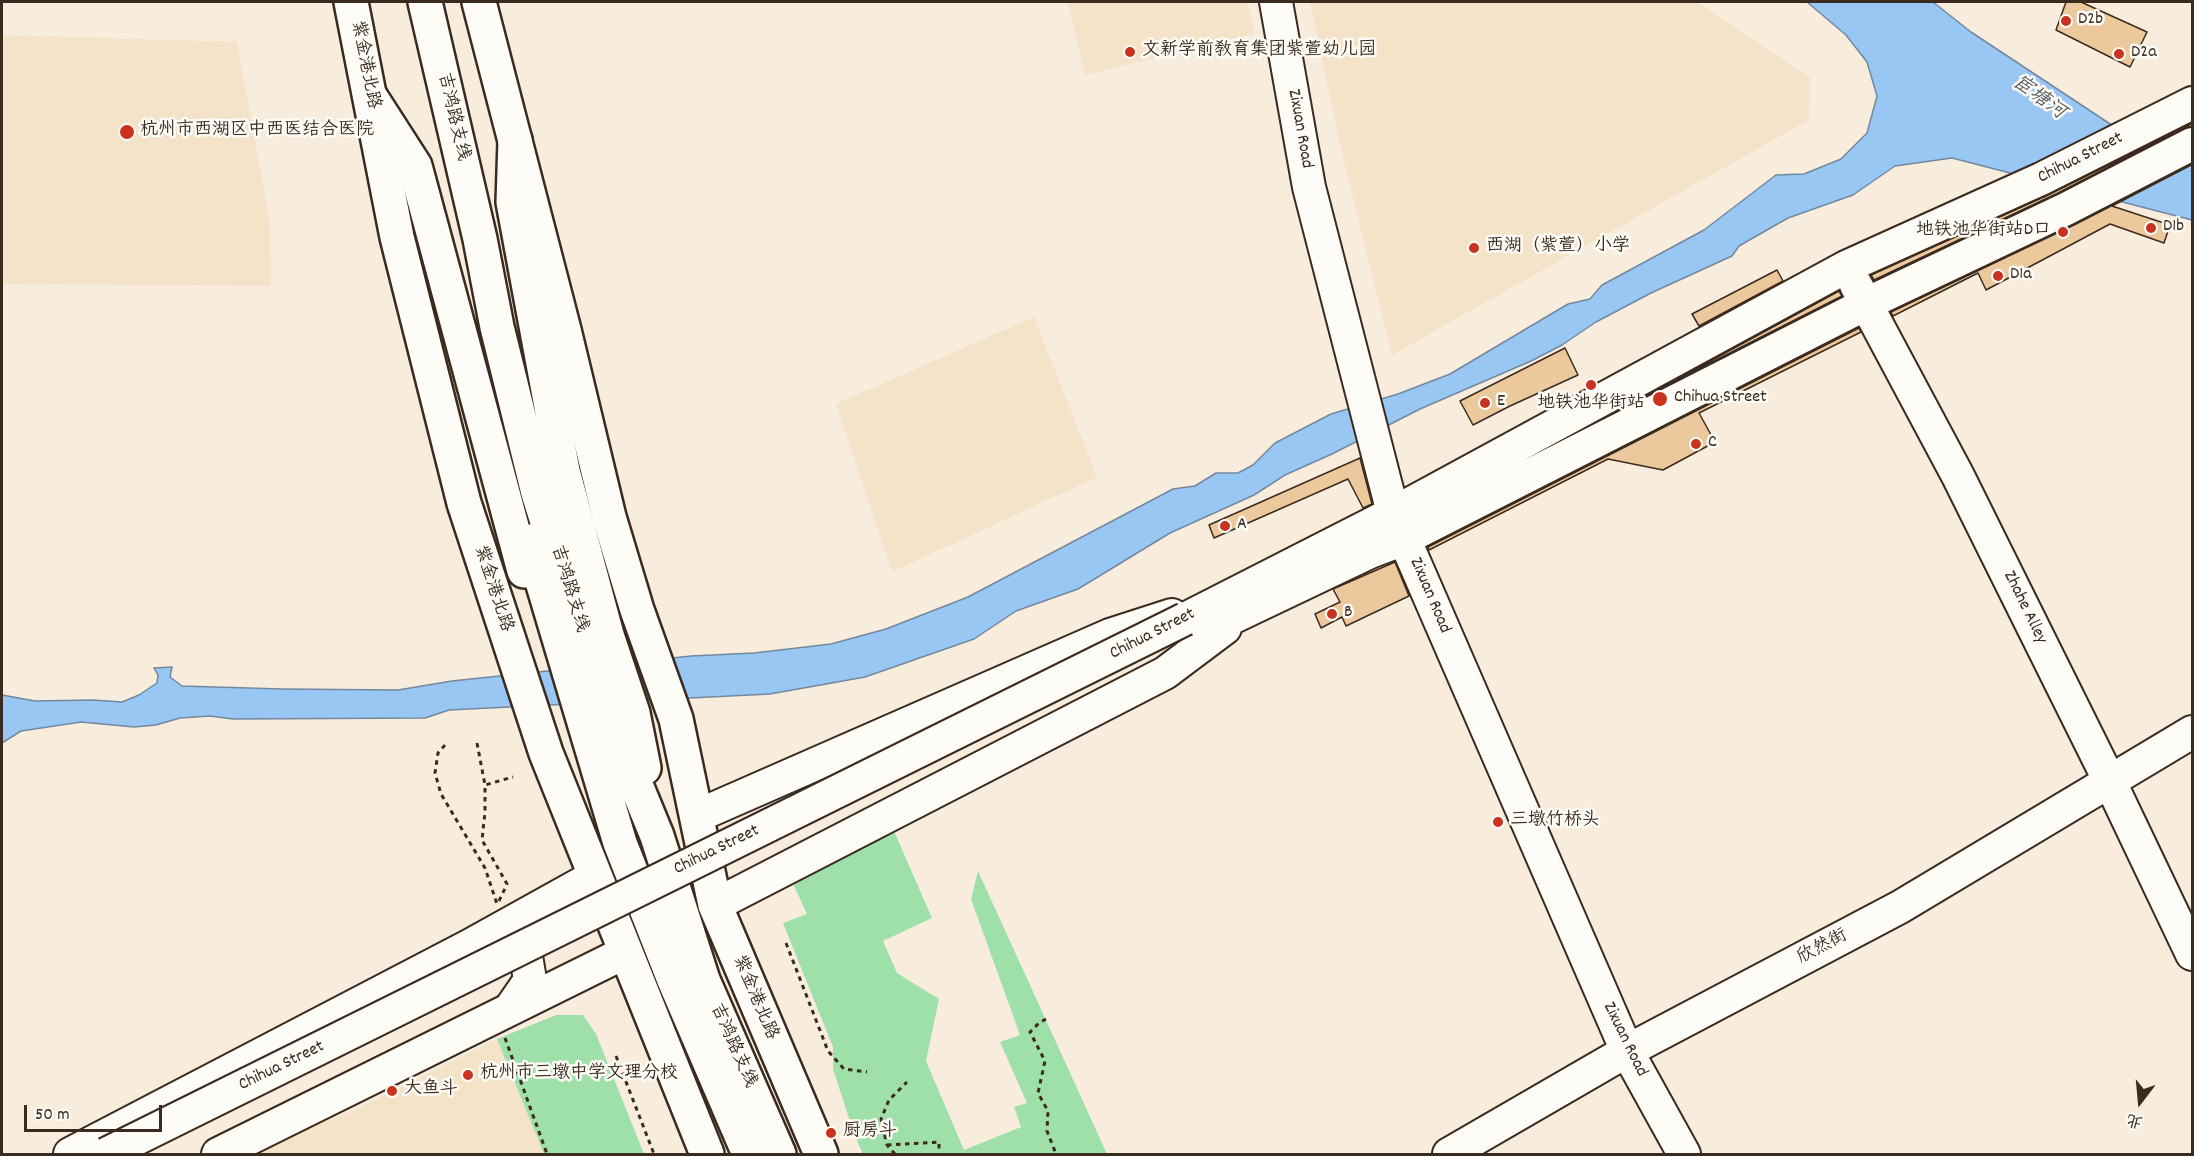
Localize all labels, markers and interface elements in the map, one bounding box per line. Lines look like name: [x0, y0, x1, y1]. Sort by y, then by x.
place label: D2b: [2078, 10, 2103, 32]
marker: D2b: [2059, 14, 2073, 28]
street label: 紫金港北路: [345, 19, 383, 111]
place label: 文新学前教育集团紫萱幼儿园: [1142, 41, 1376, 63]
place label: D2a: [2131, 43, 2157, 65]
marker: 文新学前教育集团紫萱幼儿园: [1123, 45, 1137, 59]
marker: D2a: [2112, 47, 2126, 61]
street label: 吉鸿路支线: [431, 71, 473, 163]
water label: 宦塘河: [2007, 72, 2069, 126]
street label: Zixuan Road: [1281, 88, 1317, 170]
place label: 杭州市西湖区中西医结合医院: [140, 121, 374, 143]
marker: 杭州市西湖区中西医结合医院: [118, 123, 136, 141]
street label: Chihua Street: [2035, 128, 2127, 190]
place label: D1b: [2163, 217, 2184, 239]
place label: 地铁池华街站D口: [1916, 221, 2051, 243]
marker: D1b: [2144, 221, 2158, 235]
marker: 地铁池华街站D口: [2056, 225, 2070, 239]
place label: 西湖（紫萱）小学: [1486, 237, 1630, 259]
marker: 西湖（紫萱）小学: [1467, 241, 1481, 255]
place label: D1a: [2010, 265, 2032, 287]
marker: D1a: [1991, 269, 2005, 283]
marker: 地铁池华街站: [1584, 378, 1598, 392]
place label: Chihua Street: [1674, 388, 1767, 410]
marker: Chihua Street: [1651, 390, 1669, 408]
place label: E: [1497, 392, 1505, 414]
place label: 地铁池华街站: [1537, 394, 1645, 416]
marker: E: [1478, 396, 1492, 410]
place label: C: [1708, 433, 1717, 455]
marker: C: [1689, 437, 1703, 451]
place label: A: [1237, 515, 1247, 537]
marker: A: [1218, 519, 1232, 533]
street label: 紫金港北路: [468, 543, 516, 635]
street label: 吉鸿路支线: [545, 543, 591, 635]
street label: Zixuan Road: [1403, 555, 1455, 637]
street label: Zhahe Alley: [1997, 568, 2051, 648]
place label: B: [1344, 603, 1353, 625]
street label: Chihua Street: [1107, 604, 1199, 666]
marker: B: [1325, 607, 1339, 621]
place label: 三墩竹桥头: [1510, 811, 1600, 833]
marker: 三墩竹桥头: [1491, 815, 1505, 829]
street label: Chihua Street: [671, 821, 763, 881]
street label: 欣然街: [1794, 926, 1852, 970]
street label: 紫金港北路: [726, 952, 782, 1044]
street label: Zixuan Road: [1597, 999, 1651, 1081]
street label: 吉鸿路支线: [704, 1000, 760, 1092]
street label: Chihua Street: [236, 1037, 328, 1097]
place label: 杭州市三墩中学文理分校: [480, 1064, 678, 1086]
marker: 杭州市三墩中学文理分校: [461, 1068, 475, 1082]
north arrow: [2110, 1072, 2170, 1132]
place label: 大鱼斗: [404, 1080, 458, 1102]
marker: 大鱼斗: [385, 1084, 399, 1098]
scale bar: [27, 1093, 165, 1131]
text: 50 m: [35, 1103, 70, 1128]
text: 北: [2124, 1107, 2146, 1133]
place label: 厨房斗: [843, 1122, 897, 1144]
marker: 厨房斗: [824, 1126, 838, 1140]

